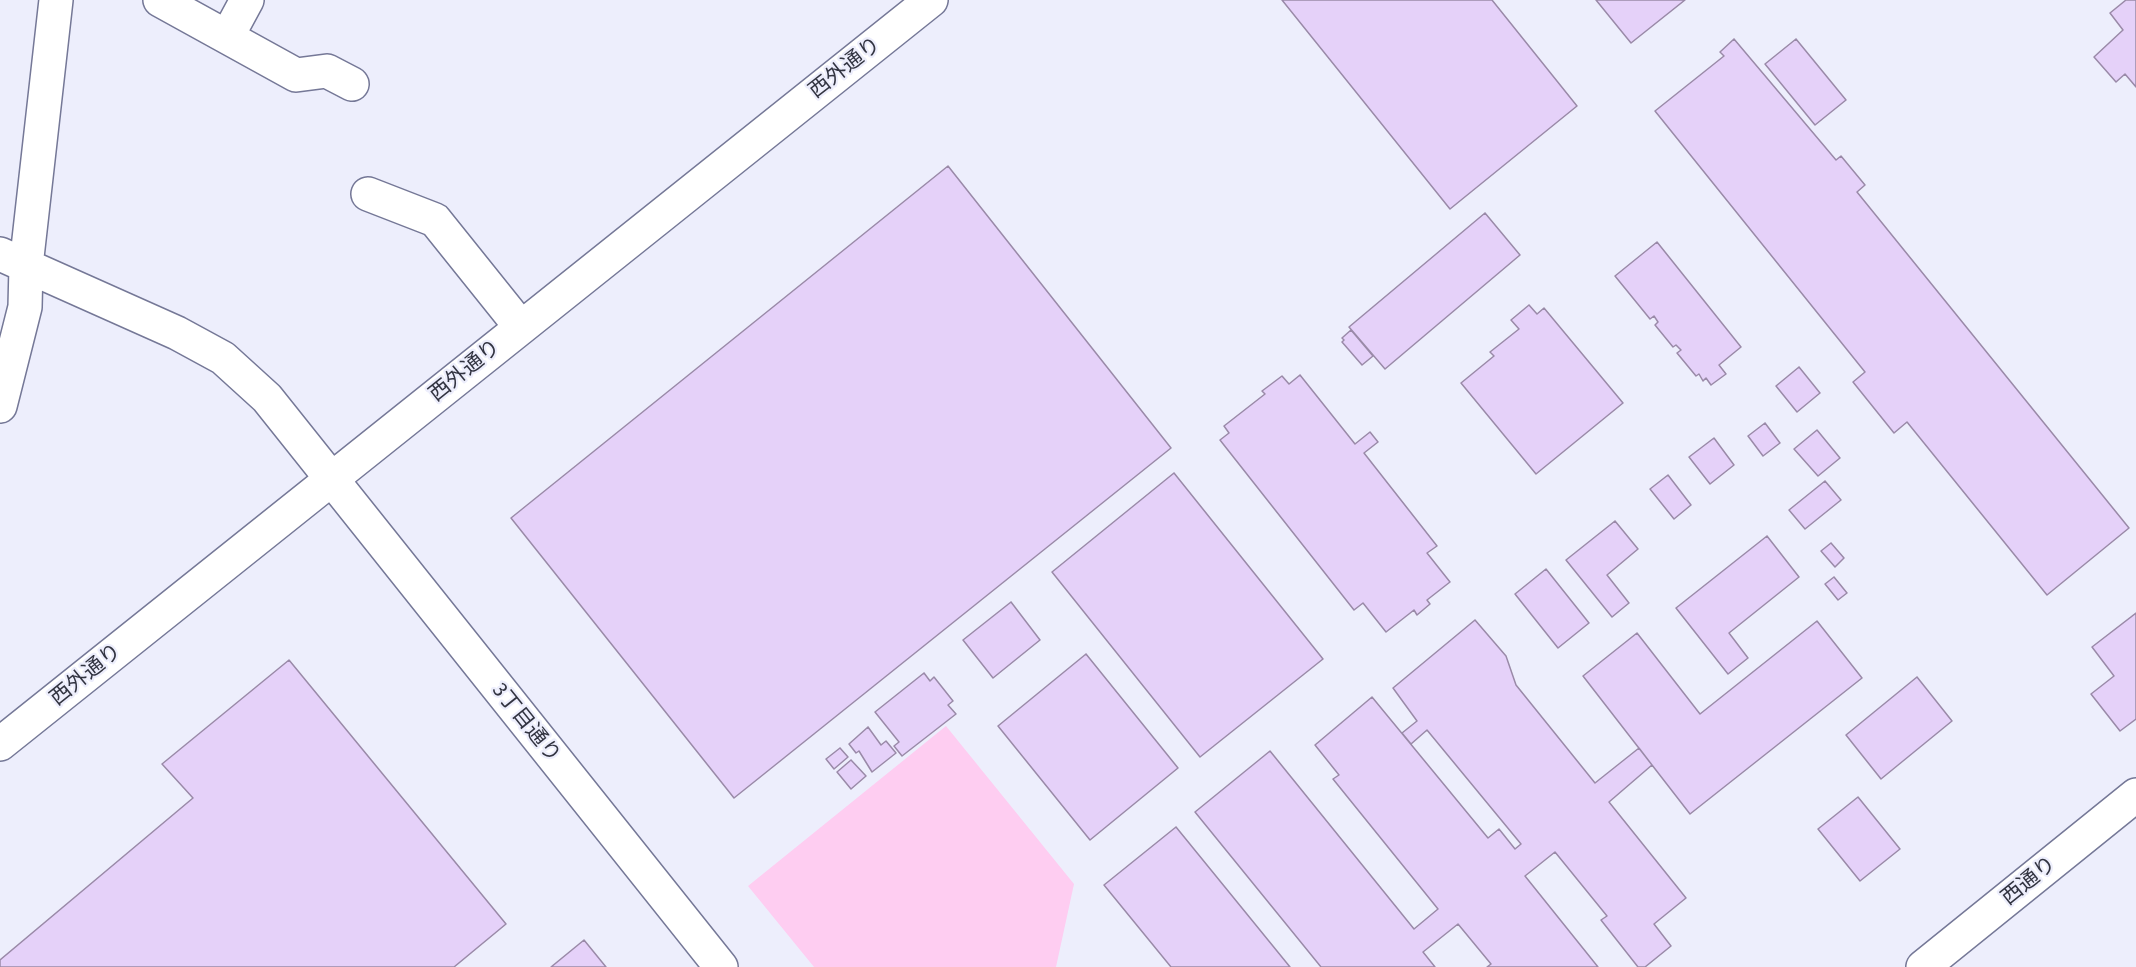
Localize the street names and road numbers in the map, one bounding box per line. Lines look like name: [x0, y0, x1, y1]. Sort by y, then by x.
street label: 西外通り: [804, 32, 886, 104]
street label: 西外通り: [424, 335, 506, 407]
street label: 西外通り: [45, 639, 127, 711]
street label: 3丁目通り: [486, 678, 566, 768]
street label: 西通り: [1997, 851, 2061, 911]

